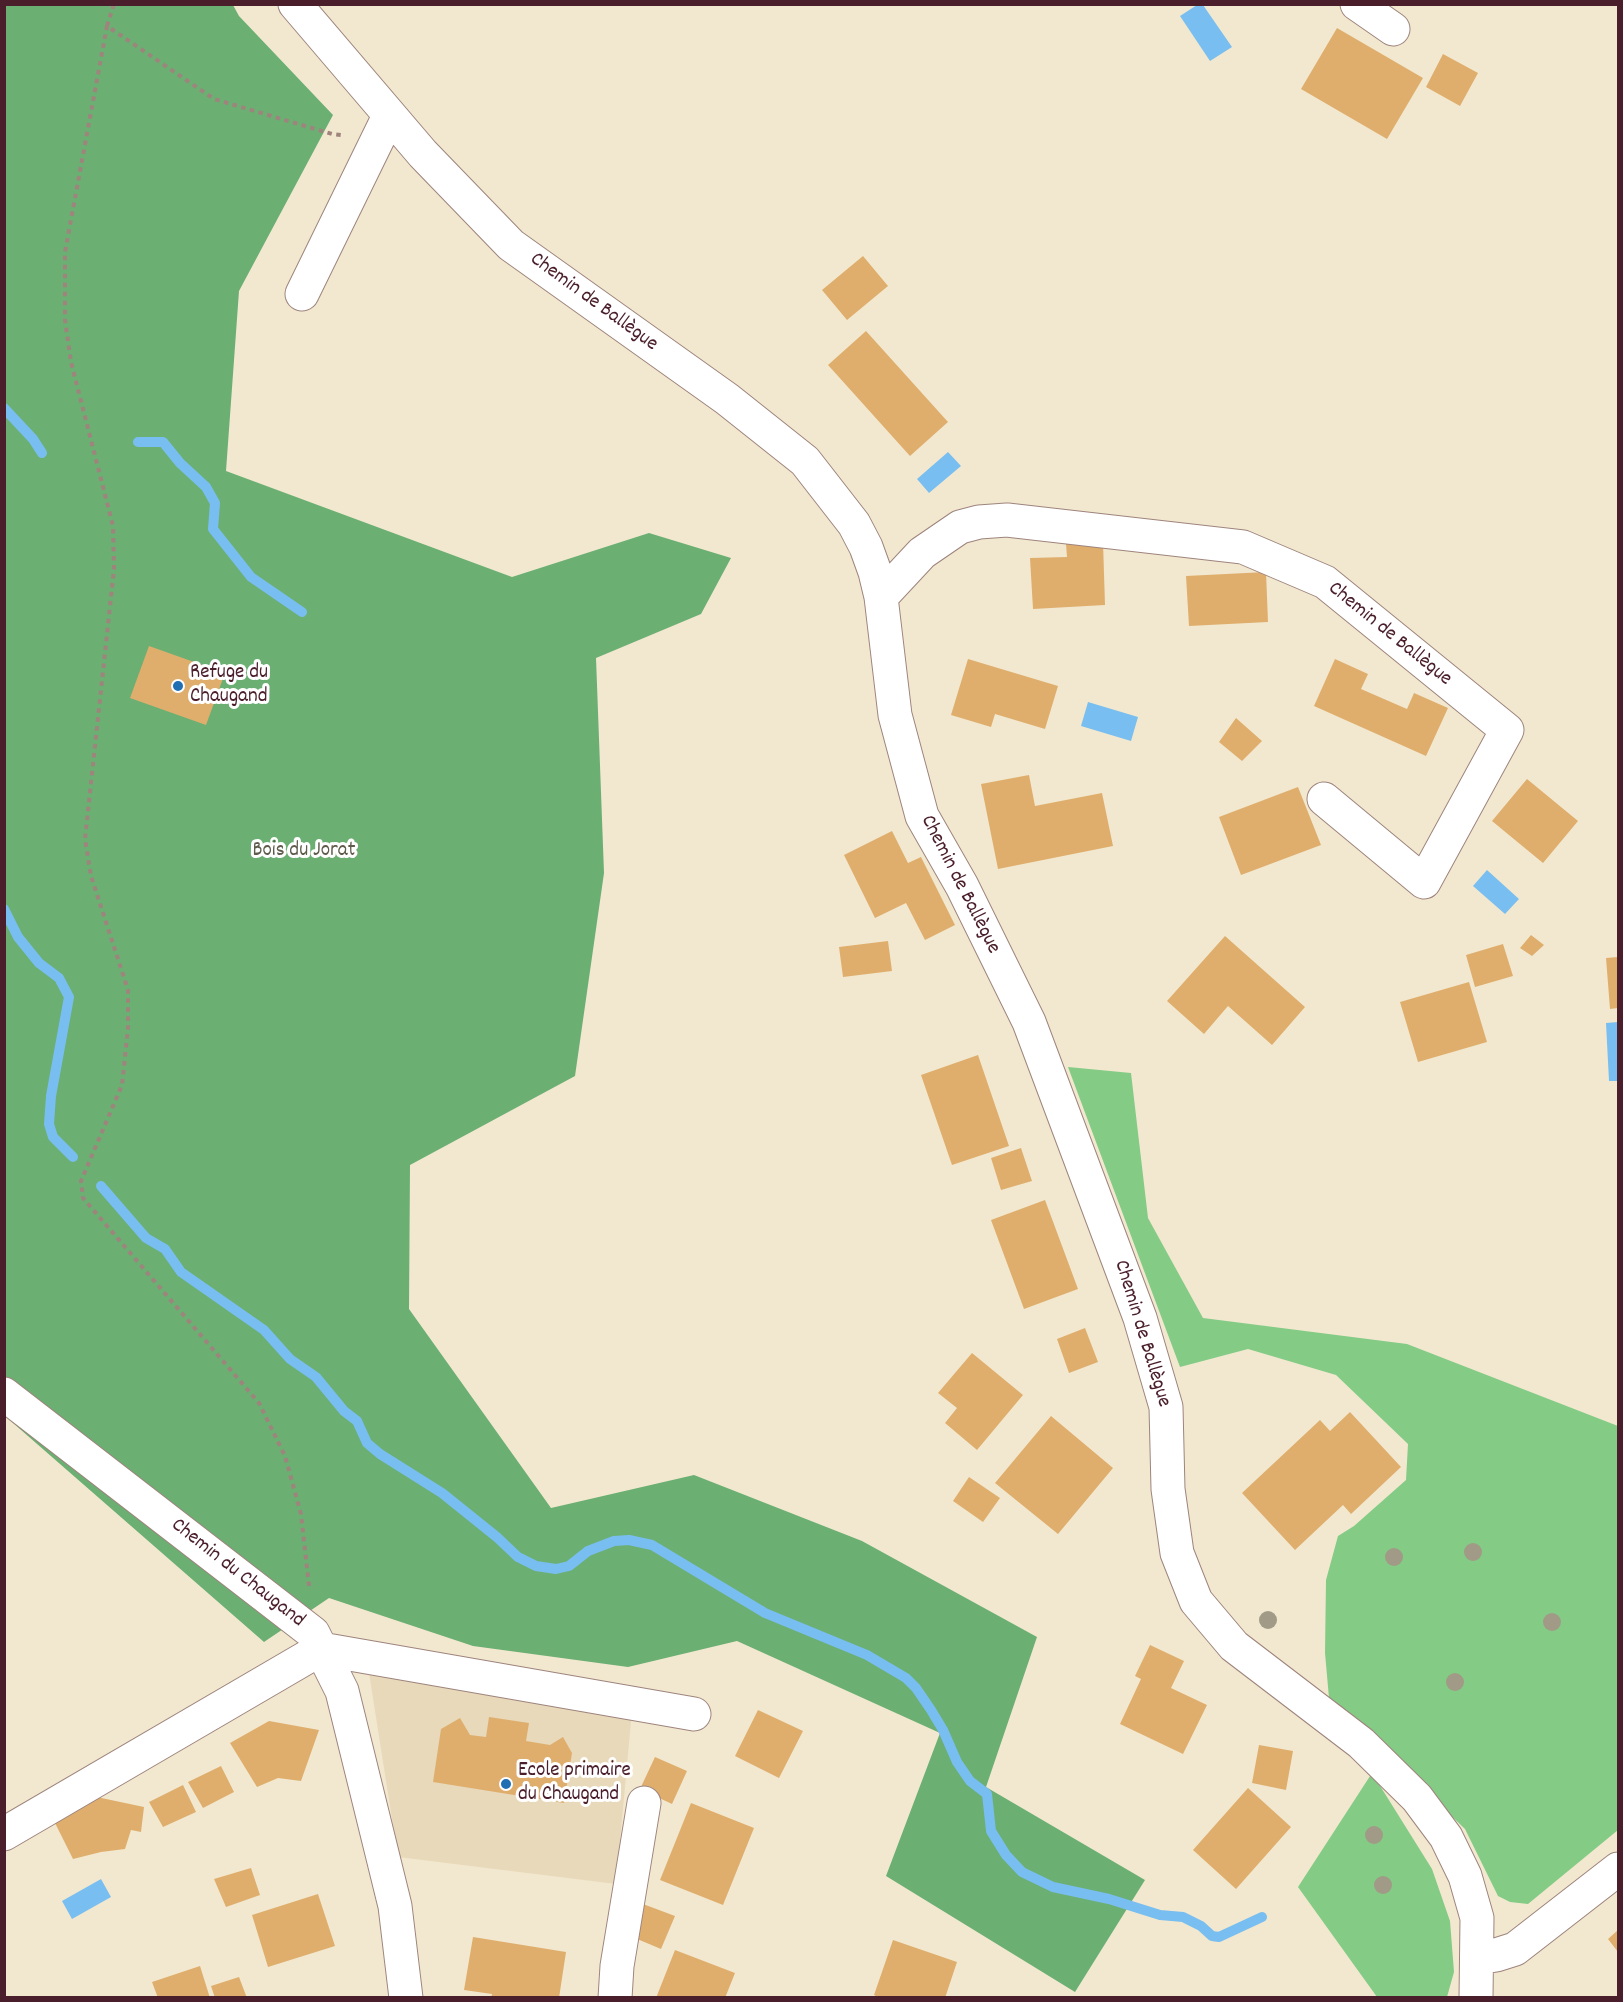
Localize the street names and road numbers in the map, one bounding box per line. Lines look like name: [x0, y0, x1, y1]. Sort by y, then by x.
street label: Chemin de Ballègue: [524, 248, 662, 358]
street label: Chemin de Ballègue: [1322, 577, 1456, 693]
street label: Chemin de Ballègue: [913, 811, 1005, 959]
street label: Chemin de Ballègue: [1107, 1258, 1175, 1410]
street label: Chemin du Chaugand: [165, 1514, 309, 1634]

